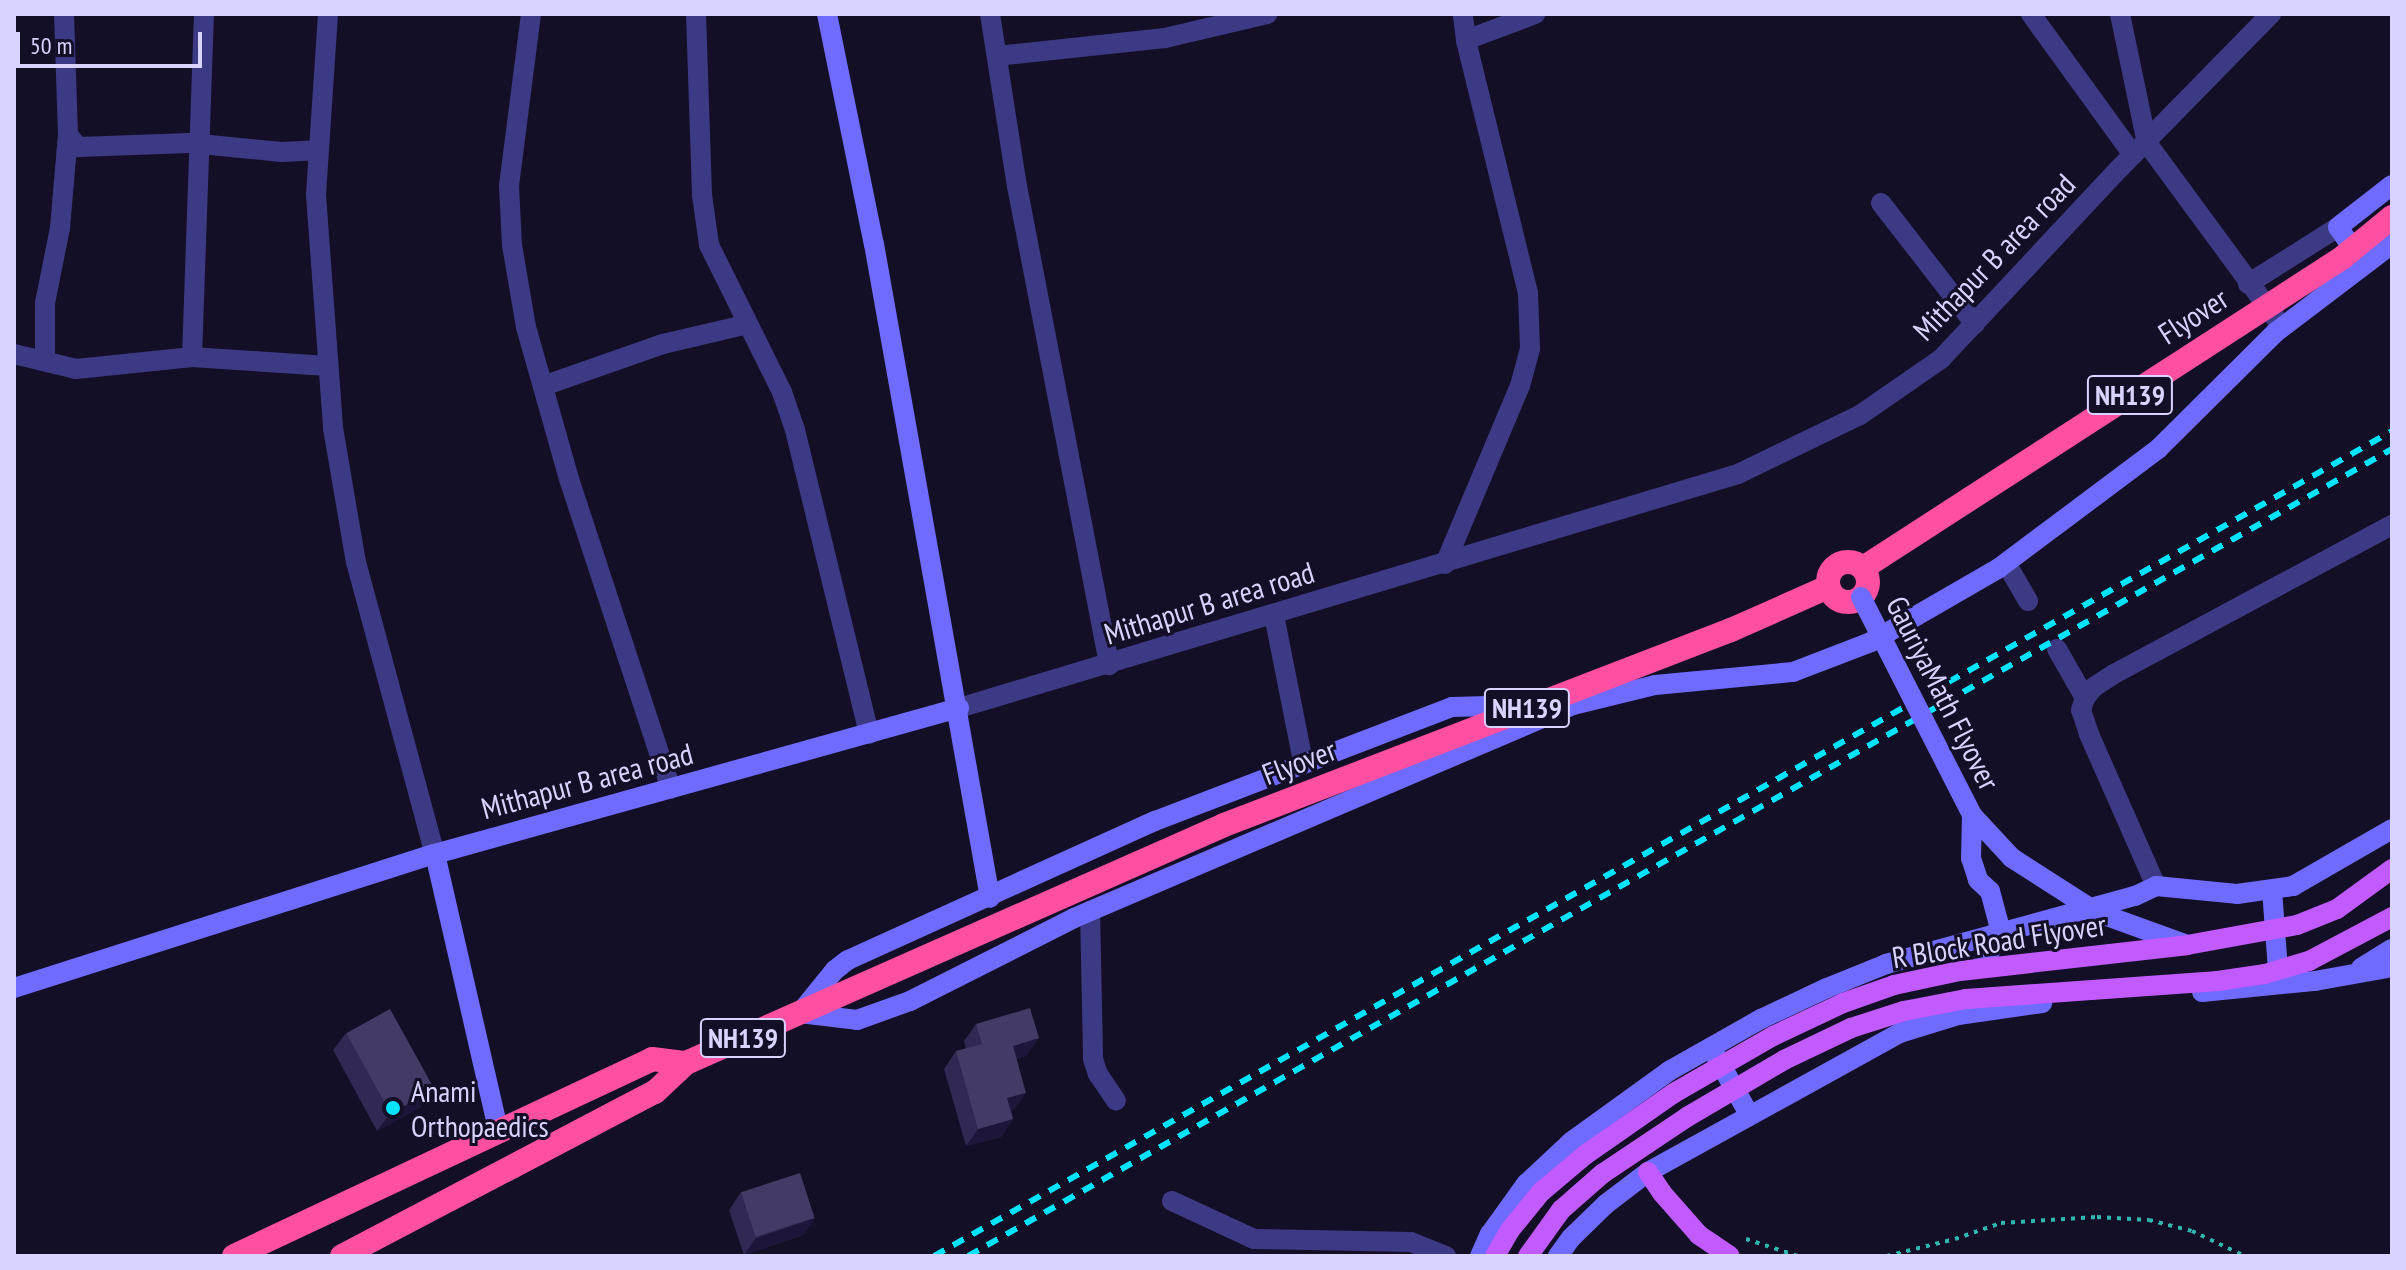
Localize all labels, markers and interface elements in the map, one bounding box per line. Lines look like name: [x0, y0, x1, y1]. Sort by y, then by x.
scale bar: [20, 16, 206, 66]
text: 50 m: [30, 30, 72, 61]
street label: Mithapur B area road: [1906, 166, 2082, 348]
street label: Flyover: [2152, 280, 2234, 352]
road number: NH139: [2086, 371, 2174, 419]
street label: Mithapur B area road: [1100, 554, 1318, 652]
street label: GauriyaMath Flyover: [1879, 590, 2007, 796]
road number: NH139: [1483, 684, 1571, 732]
street label: Flyover: [1257, 732, 1341, 792]
street label: Mithapur B area road: [477, 735, 697, 827]
street label: R Block Road Flyover: [1889, 906, 2109, 976]
road number: NH139: [699, 1014, 787, 1062]
place label: Anami Orthopaedics: [411, 1073, 549, 1144]
marker: Anami Orthopaedics: [382, 1097, 404, 1119]

